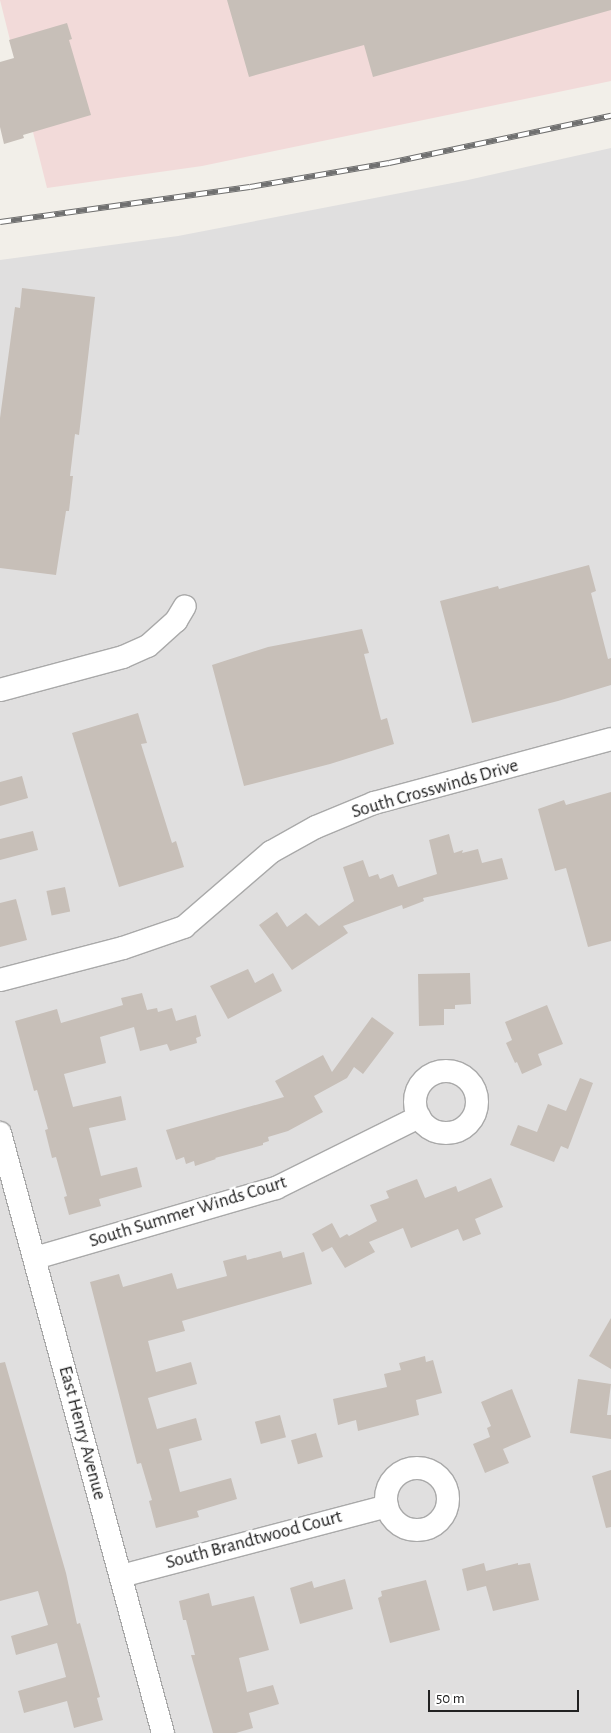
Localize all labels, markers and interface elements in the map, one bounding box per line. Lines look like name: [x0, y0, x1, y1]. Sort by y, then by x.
street label: South Crosswinds Drive: [349, 754, 521, 824]
street label: South Summer Winds Court: [87, 1171, 289, 1253]
street label: East Henry Avenue: [53, 1364, 111, 1502]
street label: South Brandtwood Court: [163, 1505, 345, 1575]
scale bar: [431, 1680, 582, 1712]
text: 50 m: [436, 1691, 465, 1706]

